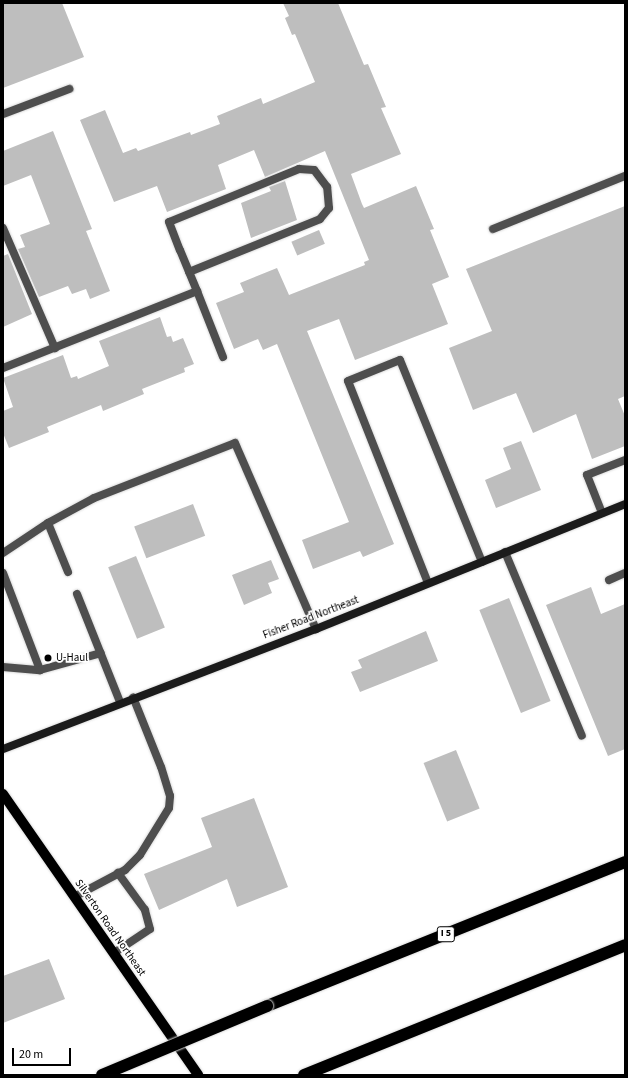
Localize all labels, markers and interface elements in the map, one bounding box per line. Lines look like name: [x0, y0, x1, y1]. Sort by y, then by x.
street label: Fisher Road Northeast: [261, 594, 361, 642]
place label: U-Haul: [56, 651, 88, 665]
marker: U-Haul: [43, 653, 53, 663]
street label: Silverton Road Northeast: [72, 877, 148, 979]
road number: I 5: [436, 926, 456, 942]
scale bar: [14, 1040, 73, 1066]
text: 20 m: [19, 1046, 43, 1063]

